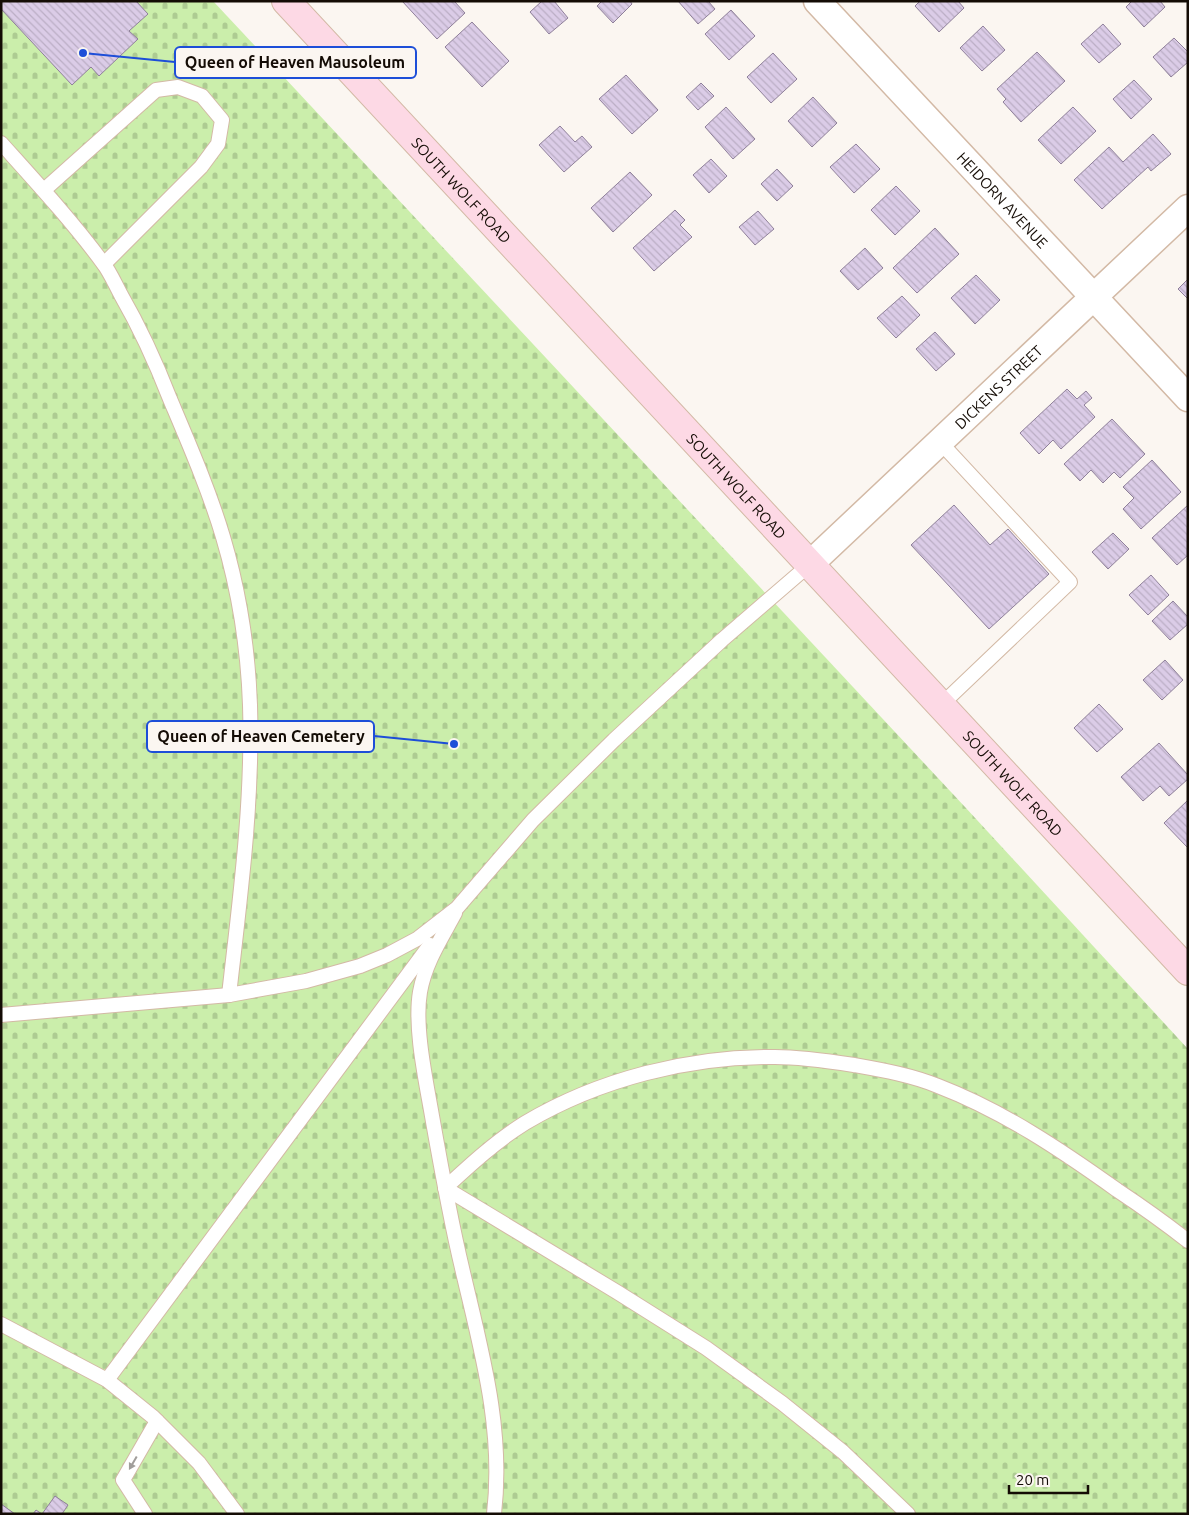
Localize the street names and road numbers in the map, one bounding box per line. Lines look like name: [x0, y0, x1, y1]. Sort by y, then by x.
street label: SOUTH WOLF ROAD: [409, 134, 515, 246]
street label: HEIDORN AVENUE: [954, 148, 1052, 251]
street label: DICKENS STREET: [951, 341, 1046, 432]
street label: SOUTH WOLF ROAD: [684, 430, 790, 542]
street label: SOUTH WOLF ROAD: [960, 727, 1066, 839]

